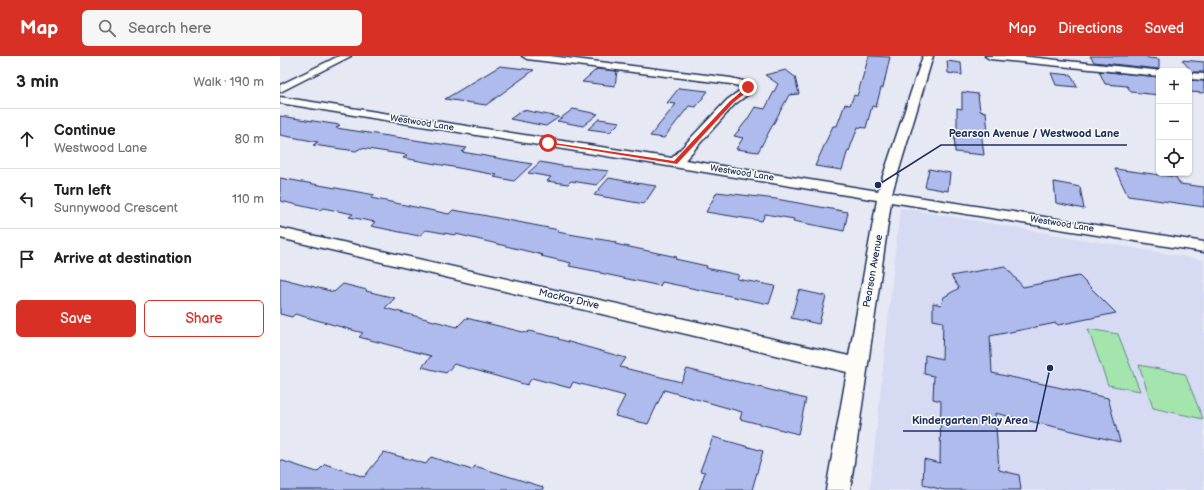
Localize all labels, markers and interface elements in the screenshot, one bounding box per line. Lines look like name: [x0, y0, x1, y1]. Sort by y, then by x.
search box: [82, 10, 362, 46]
text: Map: [20, 17, 58, 40]
icon: search: [96, 17, 118, 39]
text: Search here: [128, 19, 211, 38]
text: Map: [1008, 20, 1036, 37]
text: Directions: [1058, 20, 1123, 37]
text: Saved: [1145, 20, 1184, 37]
map controls: [1156, 68, 1192, 176]
button: +: [1156, 68, 1192, 104]
text: 3 min: [16, 72, 59, 92]
text: Walk · 190 m: [193, 74, 264, 90]
route end: [739, 78, 757, 96]
button: −: [1156, 104, 1192, 140]
street label: Westwood Lane: [389, 113, 455, 134]
text: Continue: [54, 121, 116, 140]
callout: Pearson Avenue / Westwood Lane: [941, 122, 1127, 145]
text: Pearson Avenue / Westwood Lane: [949, 127, 1119, 140]
icon: ahead: [16, 128, 38, 150]
text: 80 m: [235, 131, 264, 147]
route start: [539, 134, 557, 152]
text: Westwood Lane: [54, 140, 147, 156]
button: locate: [1156, 140, 1192, 176]
street label: Westwood Lane: [709, 163, 775, 184]
text: Turn left: [54, 181, 111, 200]
icon: left: [16, 188, 38, 210]
text: 110 m: [232, 191, 264, 207]
text: Sunnywood Crescent: [54, 200, 178, 216]
street label: Westwood Lane: [1029, 214, 1095, 235]
street label: Pearson Avenue: [861, 234, 885, 308]
icon: arrive: [16, 248, 38, 270]
text: Arrive at destination: [54, 249, 192, 268]
street label: MacKay Drive: [538, 286, 600, 312]
button: Save: [16, 300, 136, 337]
button: Share: [144, 300, 264, 337]
callout: Kindergarten Play Area: [903, 408, 1036, 431]
text: Kindergarten Play Area: [912, 414, 1028, 427]

